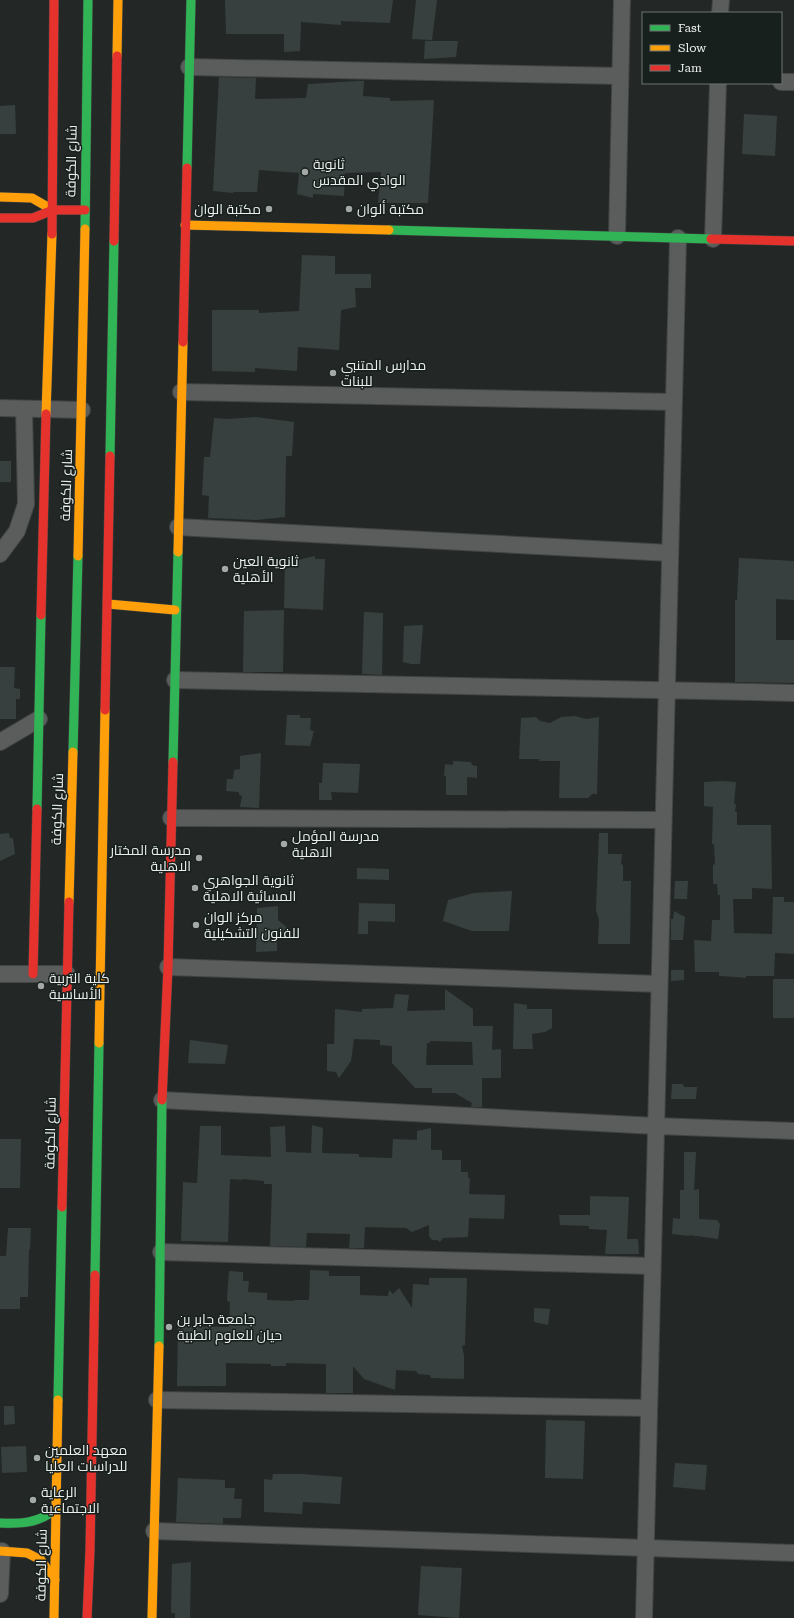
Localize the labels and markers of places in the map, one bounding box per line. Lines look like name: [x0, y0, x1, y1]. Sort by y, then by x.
place label: ثانوية الوادي المقدس: [313, 156, 406, 192]
marker: ثانوية الوادي المقدس: [300, 167, 310, 177]
place label: مكتبة ألوان: [357, 200, 424, 217]
place label: مكتبة الوان: [194, 201, 261, 217]
marker: مكتبة الوان: [264, 204, 274, 214]
marker: مكتبة ألوان: [344, 204, 354, 214]
place label: مدارس المتنبي للبنات: [341, 357, 426, 389]
marker: مدارس المتنبي للبنات: [328, 368, 338, 378]
place label: ثانوية العين الأهلية: [233, 553, 299, 585]
marker: ثانوية العين الأهلية: [220, 564, 230, 574]
place label: مدرسة المؤمل الاهلية: [292, 828, 379, 860]
marker: مدرسة المؤمل الاهلية: [279, 839, 289, 849]
place label: مدرسة المختار الاهلية: [109, 842, 191, 874]
marker: مدرسة المختار الاهلية: [194, 853, 204, 863]
place label: ثانوية الجواهري المسائية الاهلية: [203, 872, 296, 904]
marker: ثانوية الجواهري المسائية الاهلية: [190, 883, 200, 893]
place label: مركز الوان للفنون التشكيلية: [204, 909, 300, 941]
marker: مركز الوان للفنون التشكيلية: [191, 920, 201, 930]
place label: كلية التربية الأساسية: [49, 970, 110, 1002]
marker: كلية التربية الأساسية: [36, 981, 46, 991]
place label: جامعة جابر بن حيان للعلوم الطبية: [177, 1311, 282, 1345]
marker: جامعة جابر بن حيان للعلوم الطبية: [164, 1322, 174, 1332]
place label: معهد العلمين للدراسات العليا: [45, 1442, 127, 1474]
marker: معهد العلمين للدراسات العليا: [32, 1453, 42, 1463]
place label: الرعاية الاجتماعية: [41, 1484, 100, 1516]
marker: الرعاية الاجتماعية: [28, 1495, 38, 1505]

